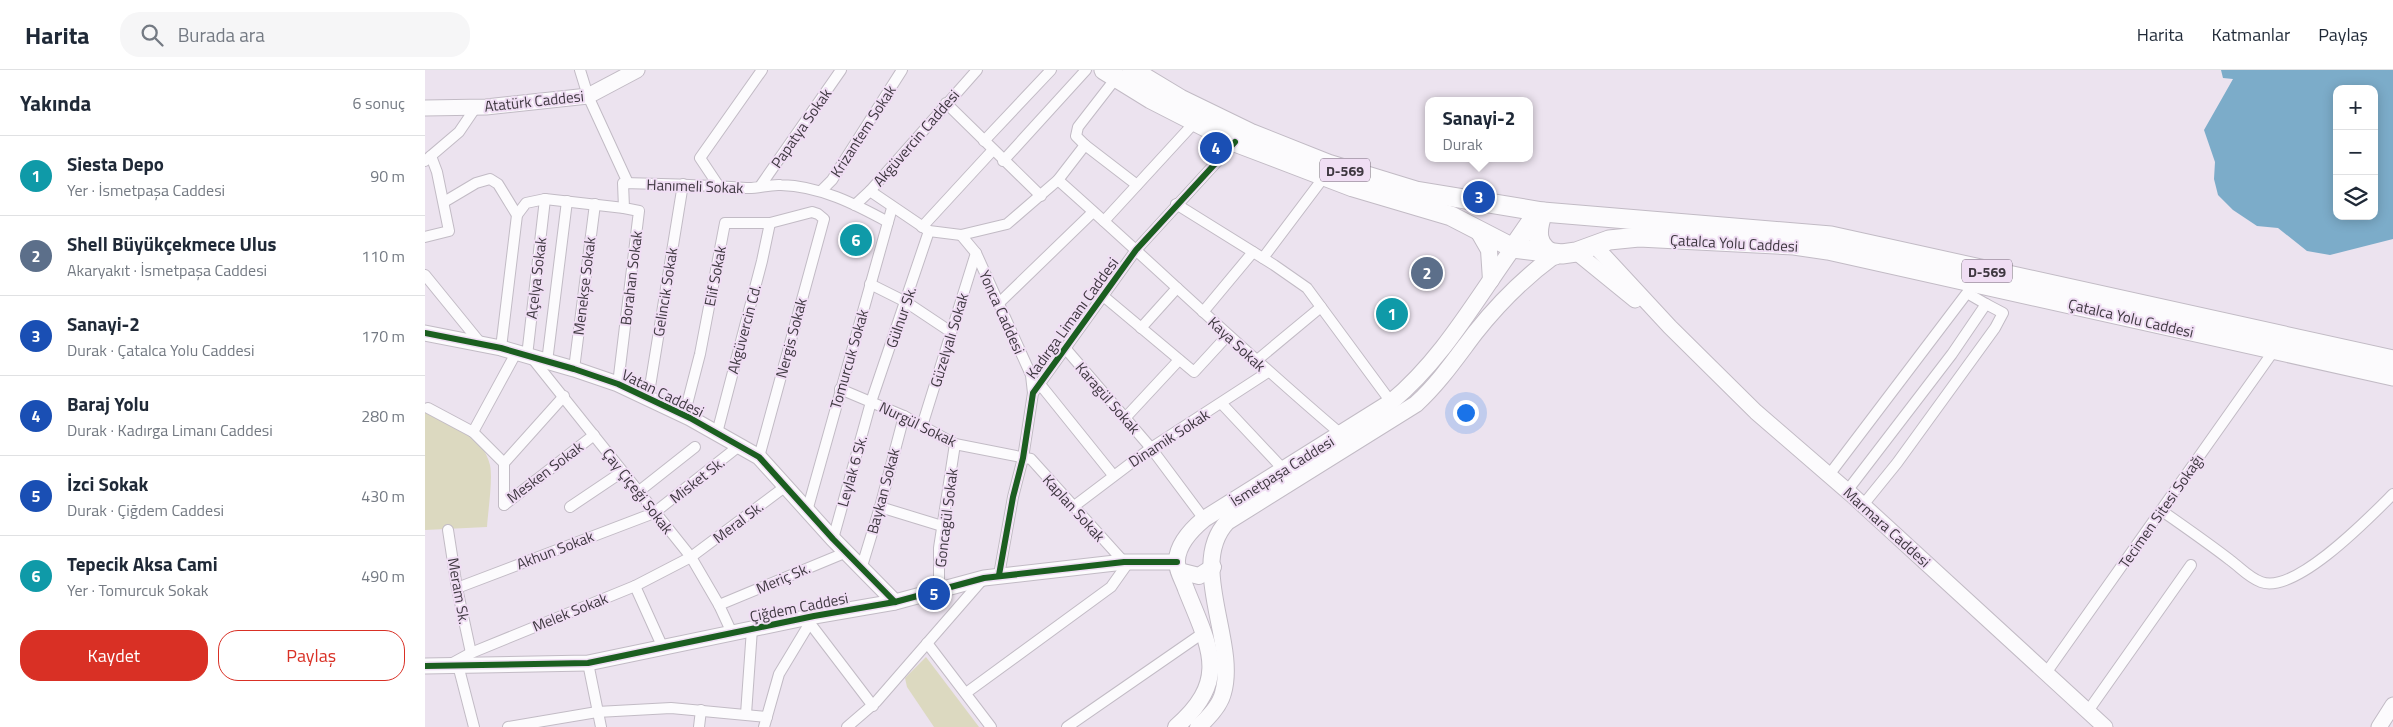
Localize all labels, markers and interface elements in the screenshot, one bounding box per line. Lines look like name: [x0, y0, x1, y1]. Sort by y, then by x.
search box: [120, 12, 470, 57]
text: Harita: [25, 17, 90, 53]
text: Burada ara: [178, 20, 265, 49]
icon: search: [138, 21, 166, 49]
text: Harita: [2137, 21, 2184, 48]
text: Katmanlar: [2212, 21, 2290, 48]
text: Paylaş: [2318, 21, 2368, 48]
street label: Krizantem Sokak: [825, 80, 901, 182]
street label: Papatya Sokak: [765, 83, 837, 173]
street label: Atatürk Caddesi: [483, 84, 585, 118]
street label: Akgüvercin Caddesi: [867, 84, 965, 192]
map controls: [2333, 85, 2378, 220]
button: +: [2333, 85, 2378, 130]
text: Yakında: [20, 87, 91, 119]
text: 6 sonuç: [353, 91, 405, 115]
popup: [1425, 97, 1533, 162]
text: Sanayi-2: [1443, 103, 1515, 132]
pin: 4: [1200, 129, 1232, 167]
button: −: [2333, 130, 2378, 175]
text: Durak: [1443, 132, 1483, 156]
text: Siesta Depo: [67, 149, 164, 178]
road number: D-569: [1320, 158, 1370, 182]
text: 1: [32, 164, 40, 188]
text: 90 m: [370, 164, 405, 188]
street label: Hanımeli Sokak: [646, 173, 744, 199]
button: layers: [2333, 175, 2378, 220]
text: Yer · İsmetpaşa Caddesi: [67, 178, 225, 202]
pin: 3: [1463, 178, 1495, 216]
pin: 6: [840, 221, 872, 259]
street label: Çatalca Yolu Caddesi: [1669, 228, 1799, 258]
text: Shell Büyükçekmece Ulus: [67, 229, 276, 258]
street label: Borahan Sokak: [614, 230, 648, 326]
street label: Açelya Sokak: [520, 236, 552, 320]
street label: Menekşe Sokak: [567, 236, 601, 336]
text: 2: [32, 244, 40, 268]
text: 110 m: [361, 244, 405, 268]
street label: Elif Sokak: [698, 244, 732, 308]
street label: Gelincik Sokak: [647, 246, 683, 338]
street label: Kadırga Limanı Caddesi: [1020, 252, 1124, 384]
pin: 2: [1411, 254, 1443, 292]
text: Akaryakıt · İsmetpaşa Caddesi: [67, 258, 267, 282]
road number: D-569: [1962, 260, 2012, 282]
street label: Yonca Caddesi: [973, 266, 1031, 358]
street label: Akgüvercin Cd.: [721, 282, 767, 376]
street label: Gülnur Sk.: [880, 283, 922, 351]
street label: Güzelyalı Sokak: [924, 290, 974, 390]
street label: Çatalca Yolu Caddesi: [2066, 292, 2196, 344]
street label: Nergis Sokak: [769, 295, 813, 381]
pin: 1: [1376, 295, 1408, 333]
street label: Tomurcuk Sokak: [824, 306, 874, 412]
text: Sanayi-2: [67, 309, 140, 338]
street label: Kaya Sokak: [1203, 311, 1271, 377]
text: 3: [32, 324, 40, 348]
text: 170 m: [361, 324, 405, 348]
text: Durak · Çatalca Yolu Caddesi: [67, 338, 254, 362]
street label: Karagül Sokak: [1070, 357, 1146, 439]
street label: Vatan Caddesi: [618, 363, 708, 423]
text: Baraj Yolu: [67, 389, 149, 418]
street label: Nurgül Sokak: [875, 395, 961, 453]
your location: [1453, 400, 1479, 426]
street label: Dinamik Sokak: [1124, 403, 1214, 473]
text: 4: [32, 404, 40, 428]
text: 280 m: [361, 404, 405, 428]
text: Durak · Kadırga Limanı Caddesi: [67, 418, 273, 442]
street label: İsmetpaşa Caddesi: [1226, 430, 1338, 512]
street label: Leylak 6 Sk.: [831, 432, 873, 510]
street label: Mesken Sokak: [502, 435, 588, 509]
street label: Çay Çiçeği Sokak: [597, 443, 679, 539]
street label: Baykan Sokak: [861, 446, 905, 536]
street label: Tecimen Sitesi Sokağı: [2113, 449, 2209, 573]
street label: Misket Sk.: [665, 451, 729, 509]
street label: Goncagül Sokak: [929, 467, 963, 569]
text: İzci Sokak: [67, 469, 148, 498]
street label: Kaplan Sokak: [1037, 469, 1111, 547]
street label: Marmara Caddesi: [1838, 481, 1936, 573]
text: 5: [32, 484, 40, 508]
text: 430 m: [361, 484, 405, 508]
street label: Meral Sk.: [708, 495, 768, 549]
text: Durak · Çiğdem Caddesi: [67, 498, 224, 522]
street label: Akhun Sokak: [513, 525, 597, 575]
text: Tepecik Aksa Cami: [67, 549, 218, 578]
street label: Meram Sk.: [442, 556, 476, 626]
street label: Meriç Sk.: [752, 556, 814, 600]
text: 6: [32, 564, 40, 588]
text: 490 m: [361, 564, 405, 588]
pin: 5: [918, 575, 950, 613]
text: Yer · Tomurcuk Sokak: [67, 578, 208, 602]
street label: Melek Sokak: [529, 586, 611, 638]
street label: Çiğdem Caddesi: [748, 586, 850, 628]
button: Kaydet: [20, 630, 208, 681]
button: Paylaş: [218, 630, 405, 681]

